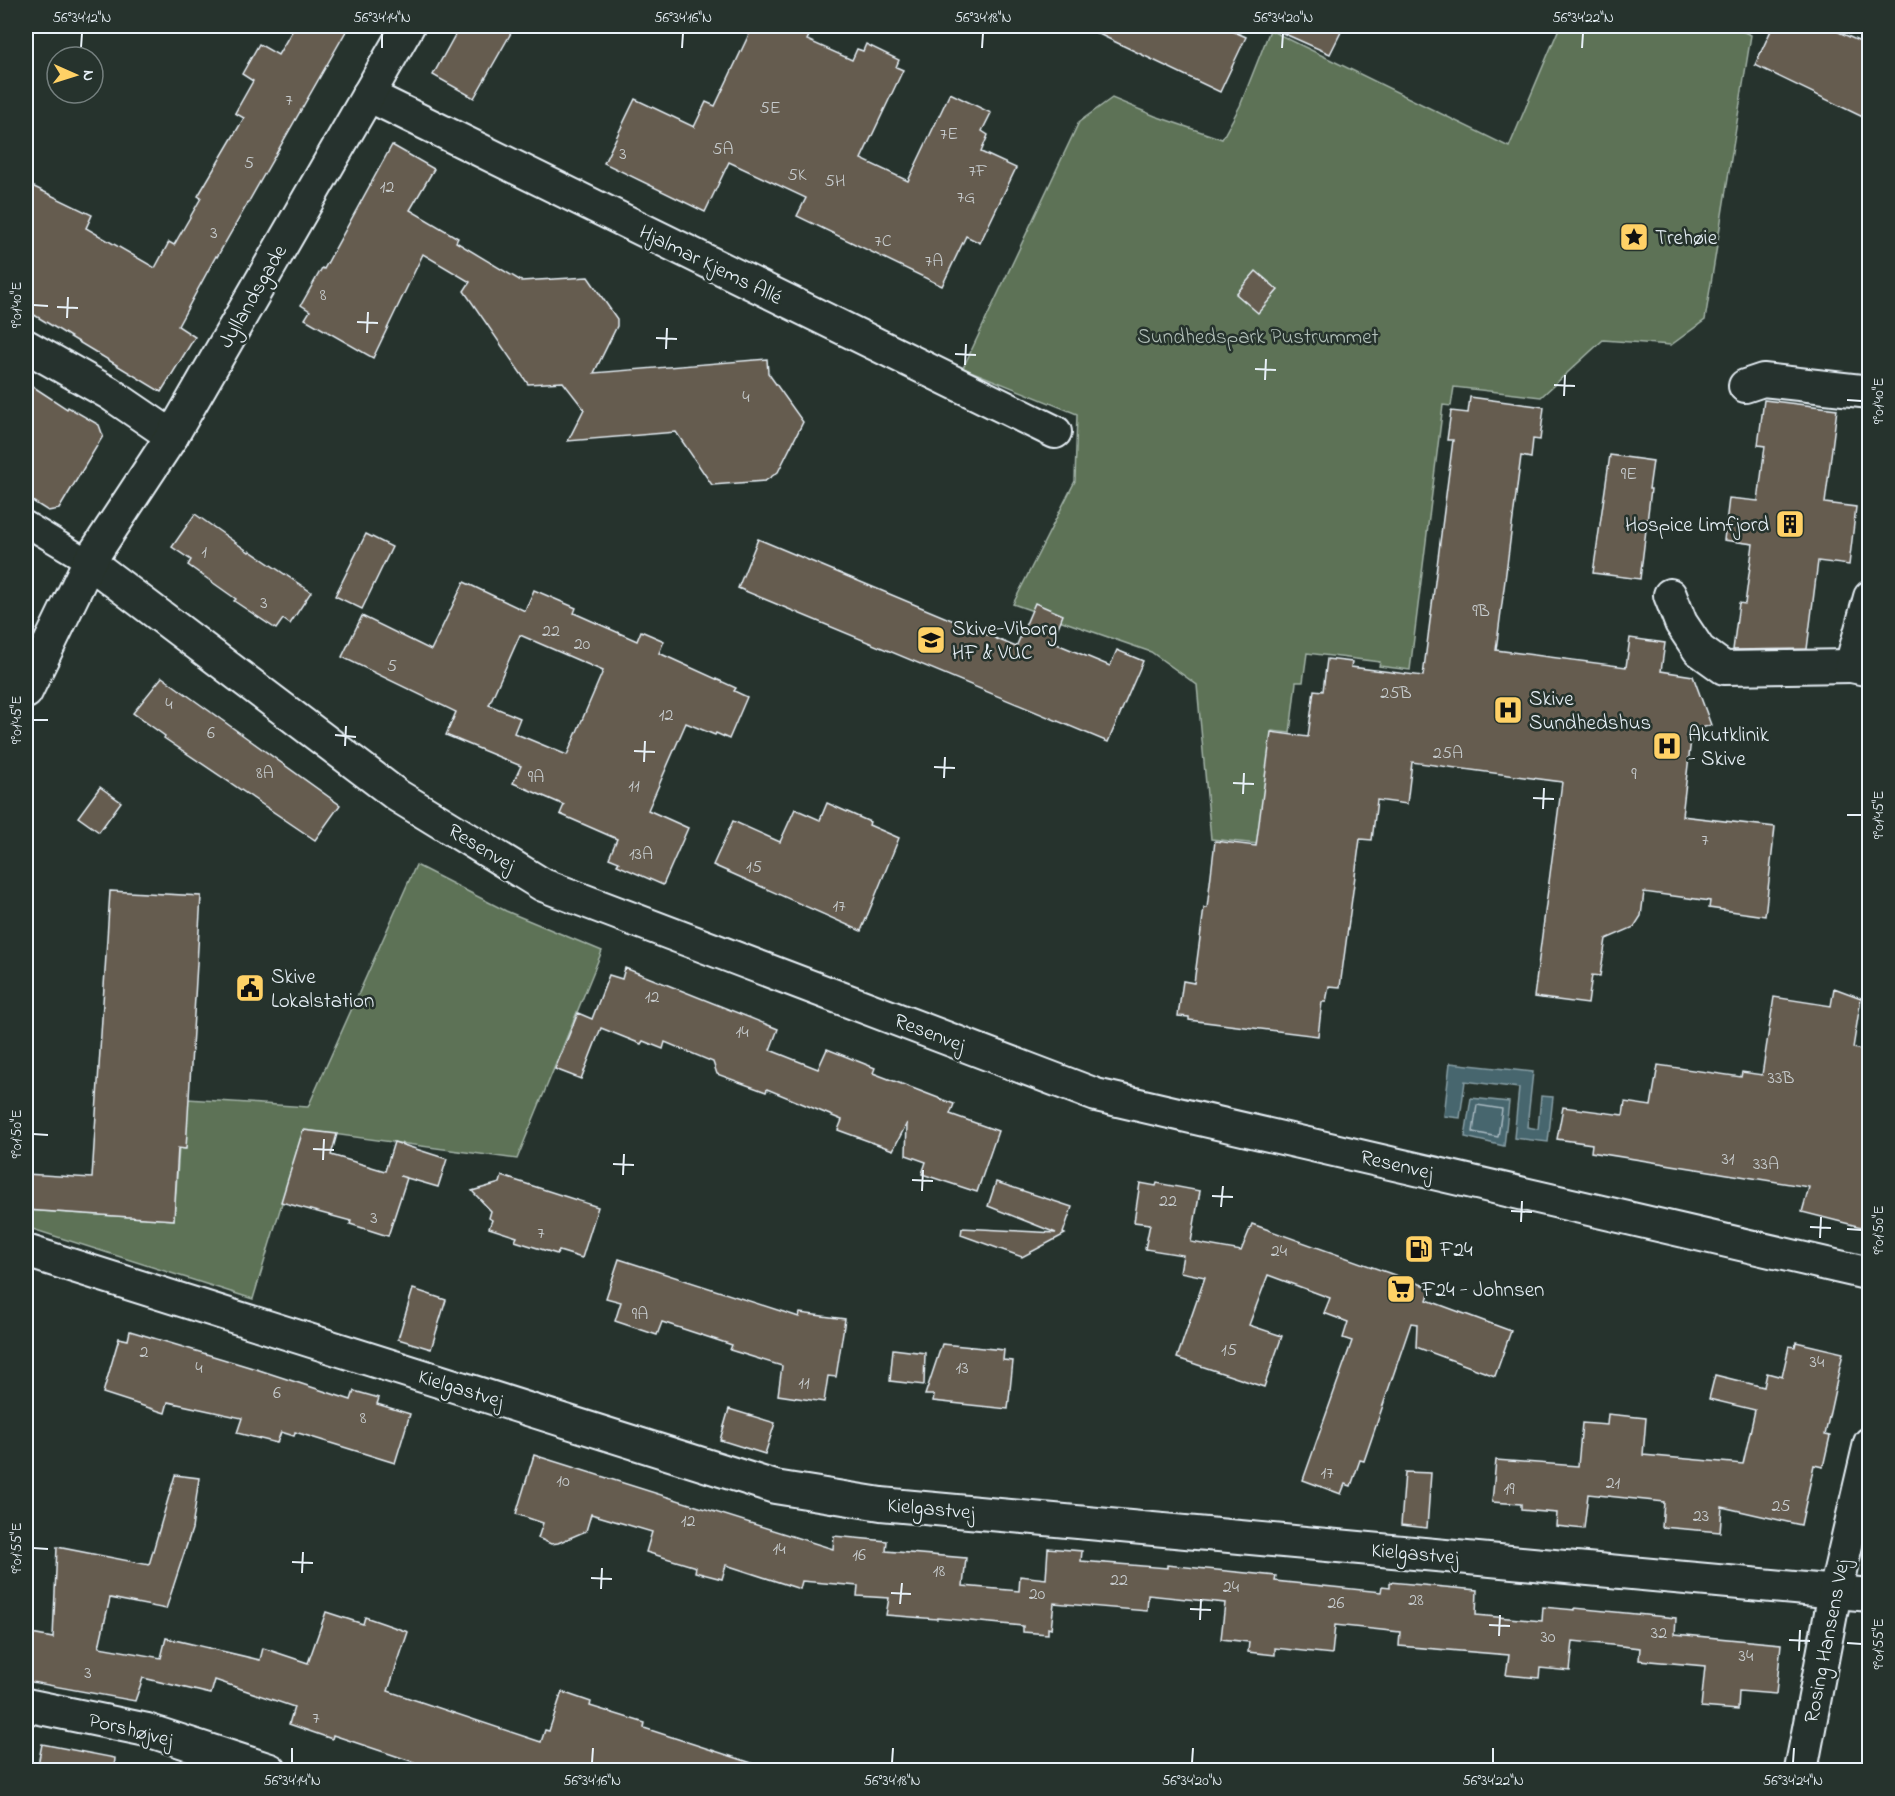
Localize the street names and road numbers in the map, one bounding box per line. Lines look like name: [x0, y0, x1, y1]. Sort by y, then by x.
street label: Hjalmar Kjems Allé: [633, 218, 787, 314]
street label: Jyllandsgade: [212, 239, 298, 355]
street label: Resenvej: [442, 817, 521, 881]
street label: Resenvej: [889, 1007, 970, 1061]
street label: Resenvej: [1357, 1143, 1437, 1189]
street label: Kielgastvej: [413, 1363, 508, 1419]
street label: Kielgastvej: [886, 1491, 977, 1531]
street label: Kielgastvej: [1370, 1536, 1461, 1576]
street label: Rosing Hansens Vej: [1797, 1556, 1861, 1726]
street label: Porshøjvej: [85, 1706, 177, 1756]

